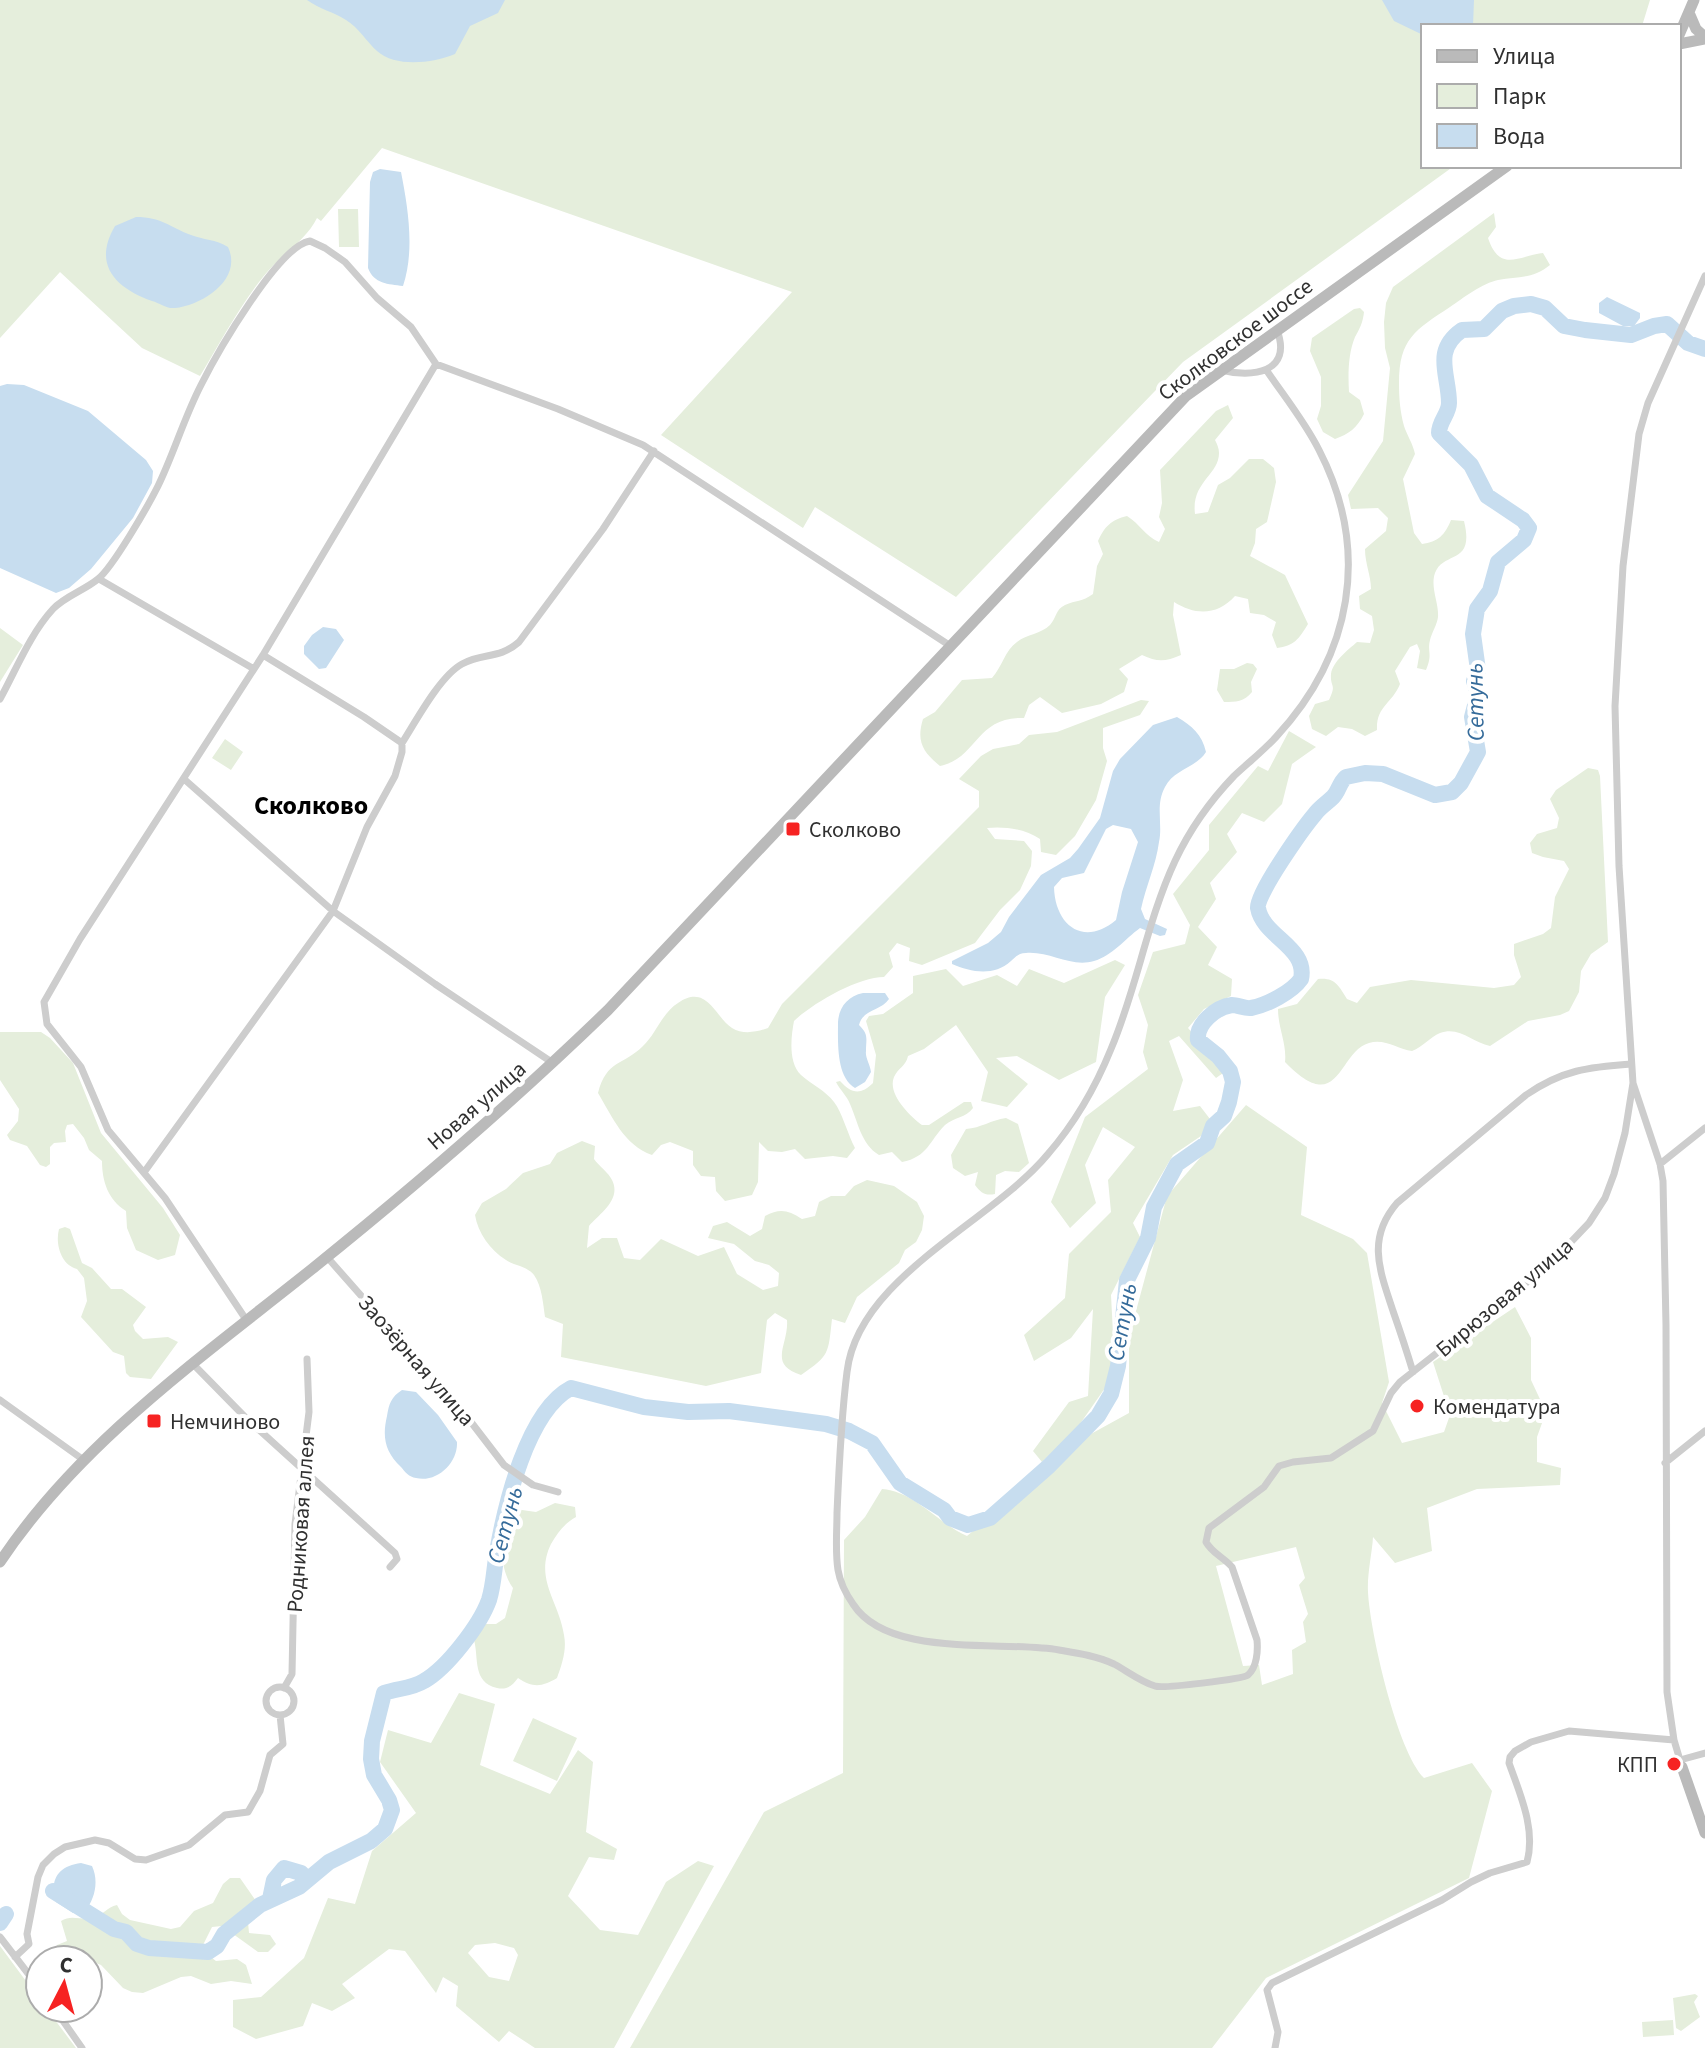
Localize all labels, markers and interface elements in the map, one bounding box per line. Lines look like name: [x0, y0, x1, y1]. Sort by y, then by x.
legend: [1421, 24, 1681, 168]
text: Улица: [1493, 39, 1555, 74]
text: Парк: [1493, 79, 1546, 114]
text: Вода: [1493, 119, 1545, 154]
street label: Сколковское шоссе: [1151, 271, 1320, 409]
water label: Сетунь: [1457, 662, 1494, 742]
district label: Сколково: [254, 787, 368, 824]
place label: Сколково: [809, 814, 901, 846]
marker: Сколково: [784, 820, 802, 838]
street label: Новая улица: [420, 1054, 533, 1158]
street label: Бирюзовая улица: [1429, 1231, 1580, 1365]
water label: Сетунь: [1098, 1280, 1147, 1364]
street label: Заозёрная улица: [350, 1288, 482, 1433]
place label: Комендатура: [1433, 1391, 1561, 1423]
marker: Комендатура: [1408, 1397, 1426, 1415]
place label: Немчиново: [170, 1406, 280, 1438]
marker: Немчиново: [145, 1412, 163, 1430]
street label: Родниковая аллея: [279, 1434, 323, 1614]
water label: Сетунь: [478, 1483, 533, 1568]
place label: КПП: [1617, 1749, 1658, 1781]
marker: КПП: [1665, 1755, 1683, 1773]
north arrow: [24, 1944, 104, 2024]
text: С: [58, 1949, 74, 1982]

